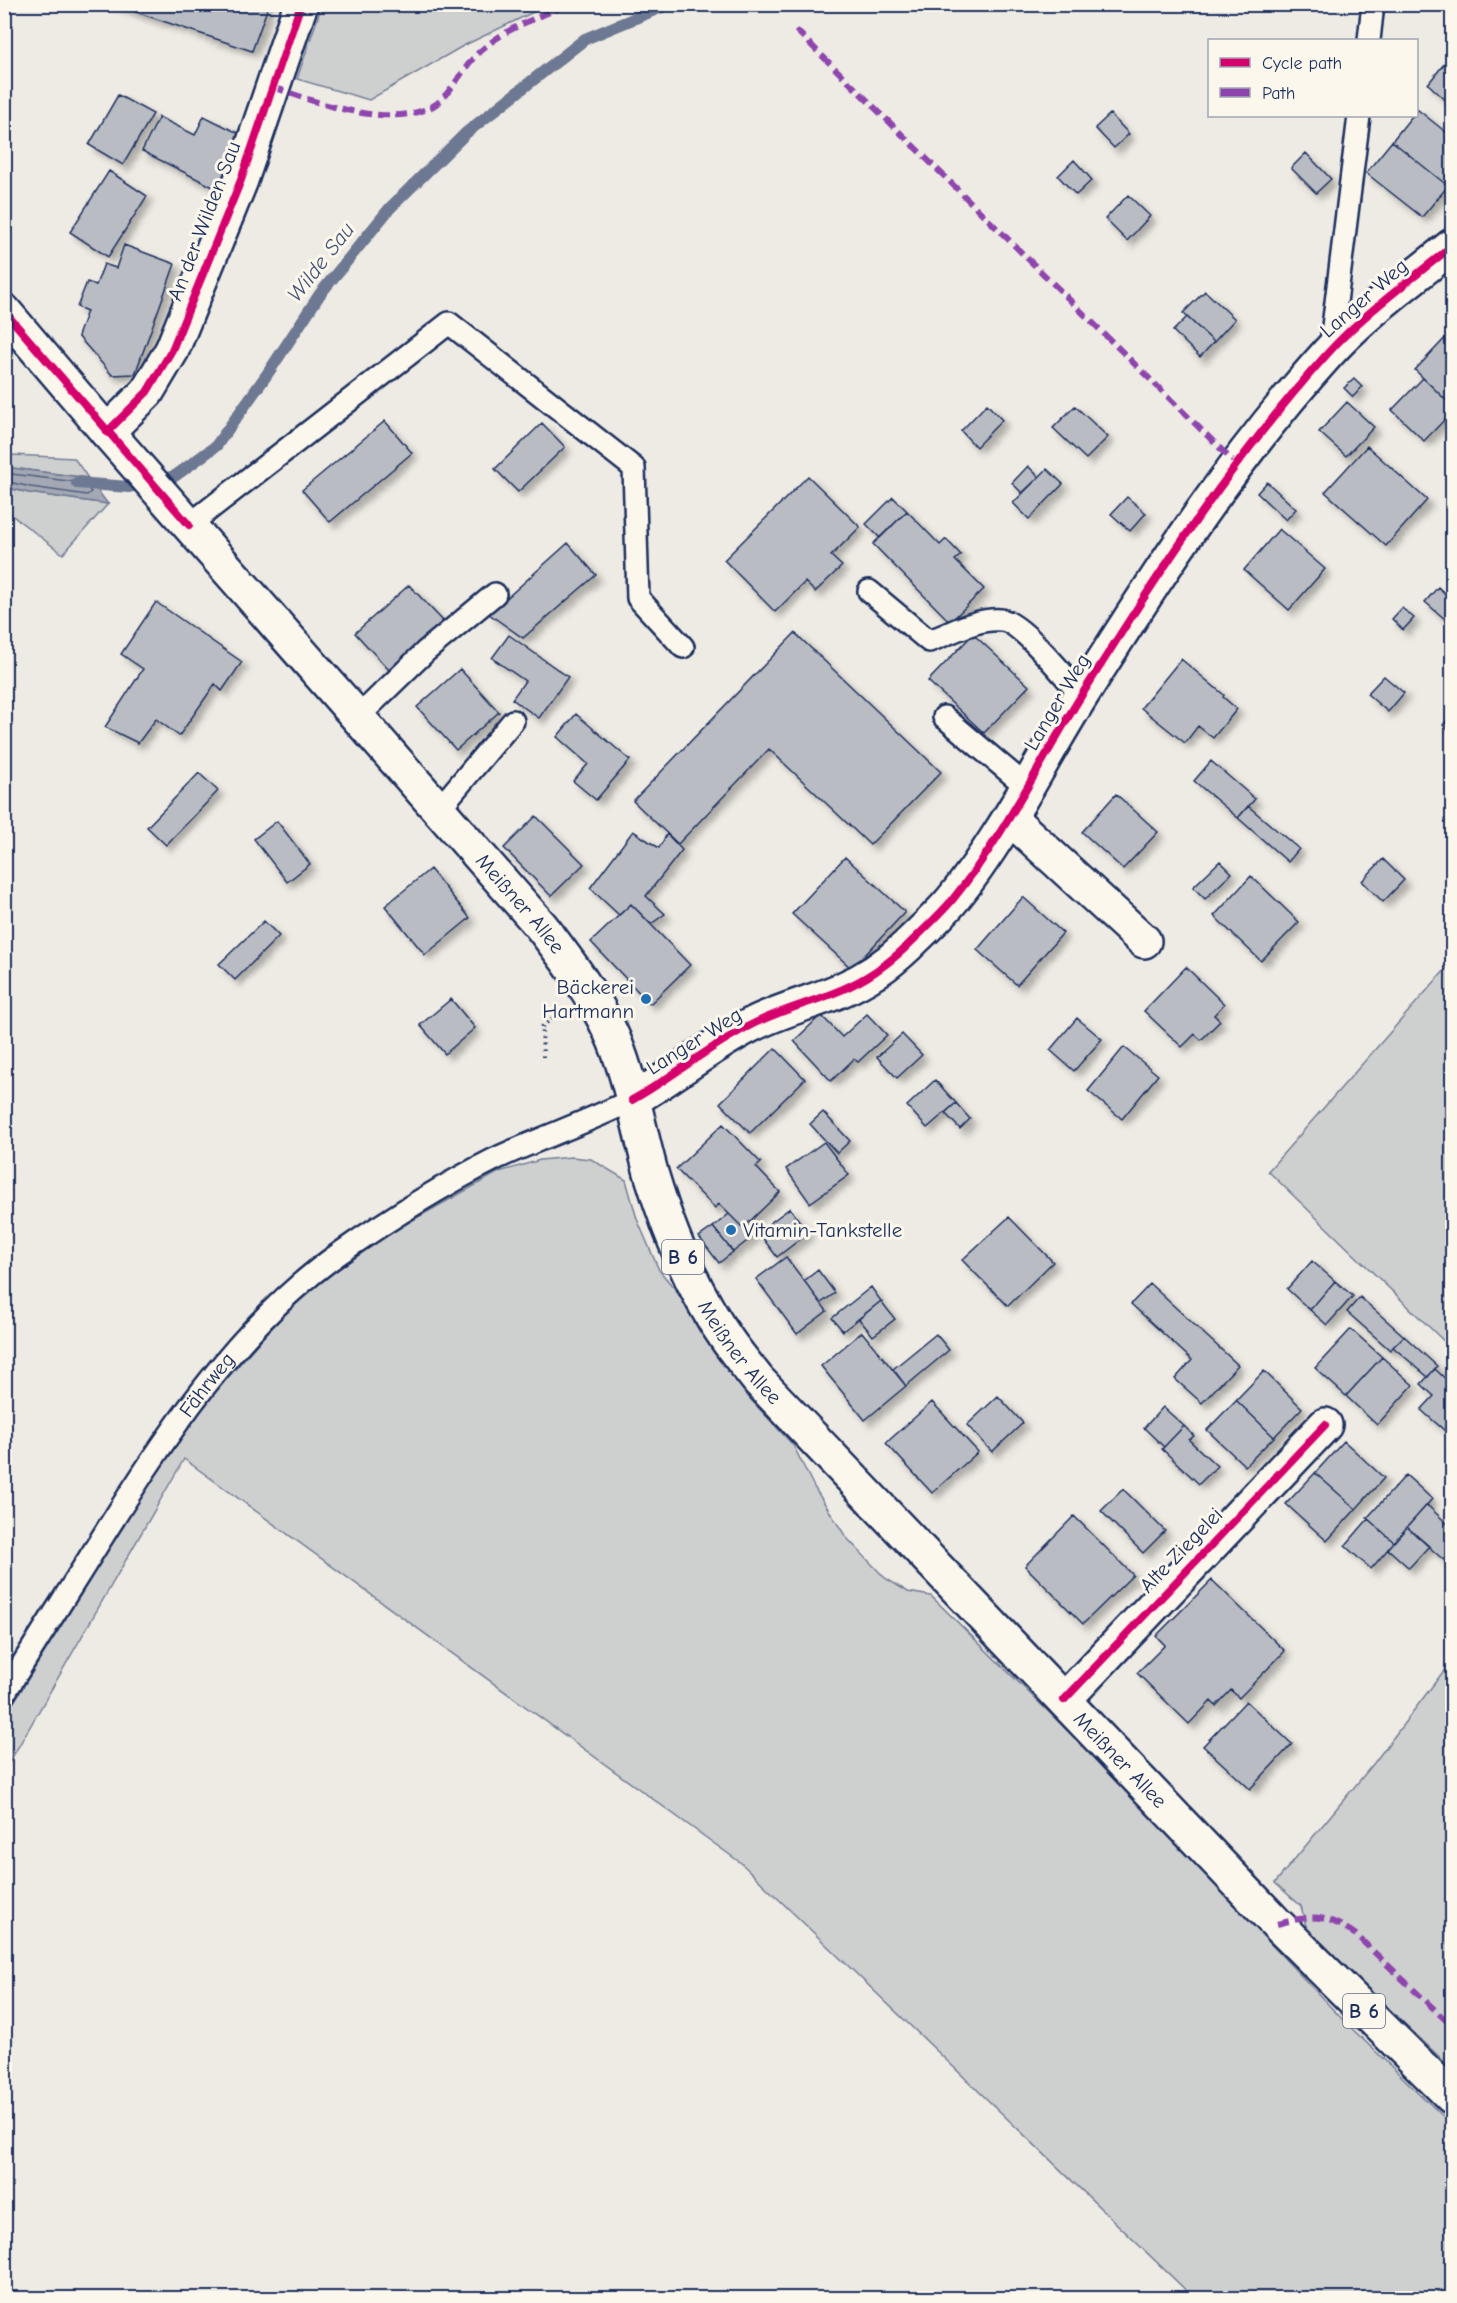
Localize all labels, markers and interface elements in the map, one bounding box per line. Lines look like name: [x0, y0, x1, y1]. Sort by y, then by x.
legend: [1208, 39, 1418, 117]
text: Cycle path: [1262, 53, 1342, 74]
text: Path: [1262, 83, 1295, 104]
street label: An der Wilden Sau: [163, 138, 245, 304]
water label: Wilde Sau: [282, 217, 360, 307]
street label: Langer Weg: [1315, 254, 1413, 342]
street label: Langer Weg: [1019, 650, 1095, 754]
street label: Meißner Allee: [471, 849, 570, 958]
place label: Bäckerei Hartmann: [542, 975, 634, 1023]
marker: Bäckerei Hartmann: [639, 992, 653, 1006]
street label: Langer Weg: [642, 1002, 746, 1080]
place label: Vitamin-Tankstelle: [743, 1218, 902, 1242]
marker: Vitamin-Tankstelle: [724, 1223, 738, 1237]
road number: B 6: [662, 1240, 704, 1274]
street label: Meißner Allee: [693, 1296, 787, 1409]
street label: Fährweg: [174, 1348, 239, 1422]
street label: Alte Ziegelei: [1135, 1503, 1227, 1597]
street label: Meißner Allee: [1069, 1707, 1172, 1813]
road number: B 6: [1343, 1994, 1385, 2028]

